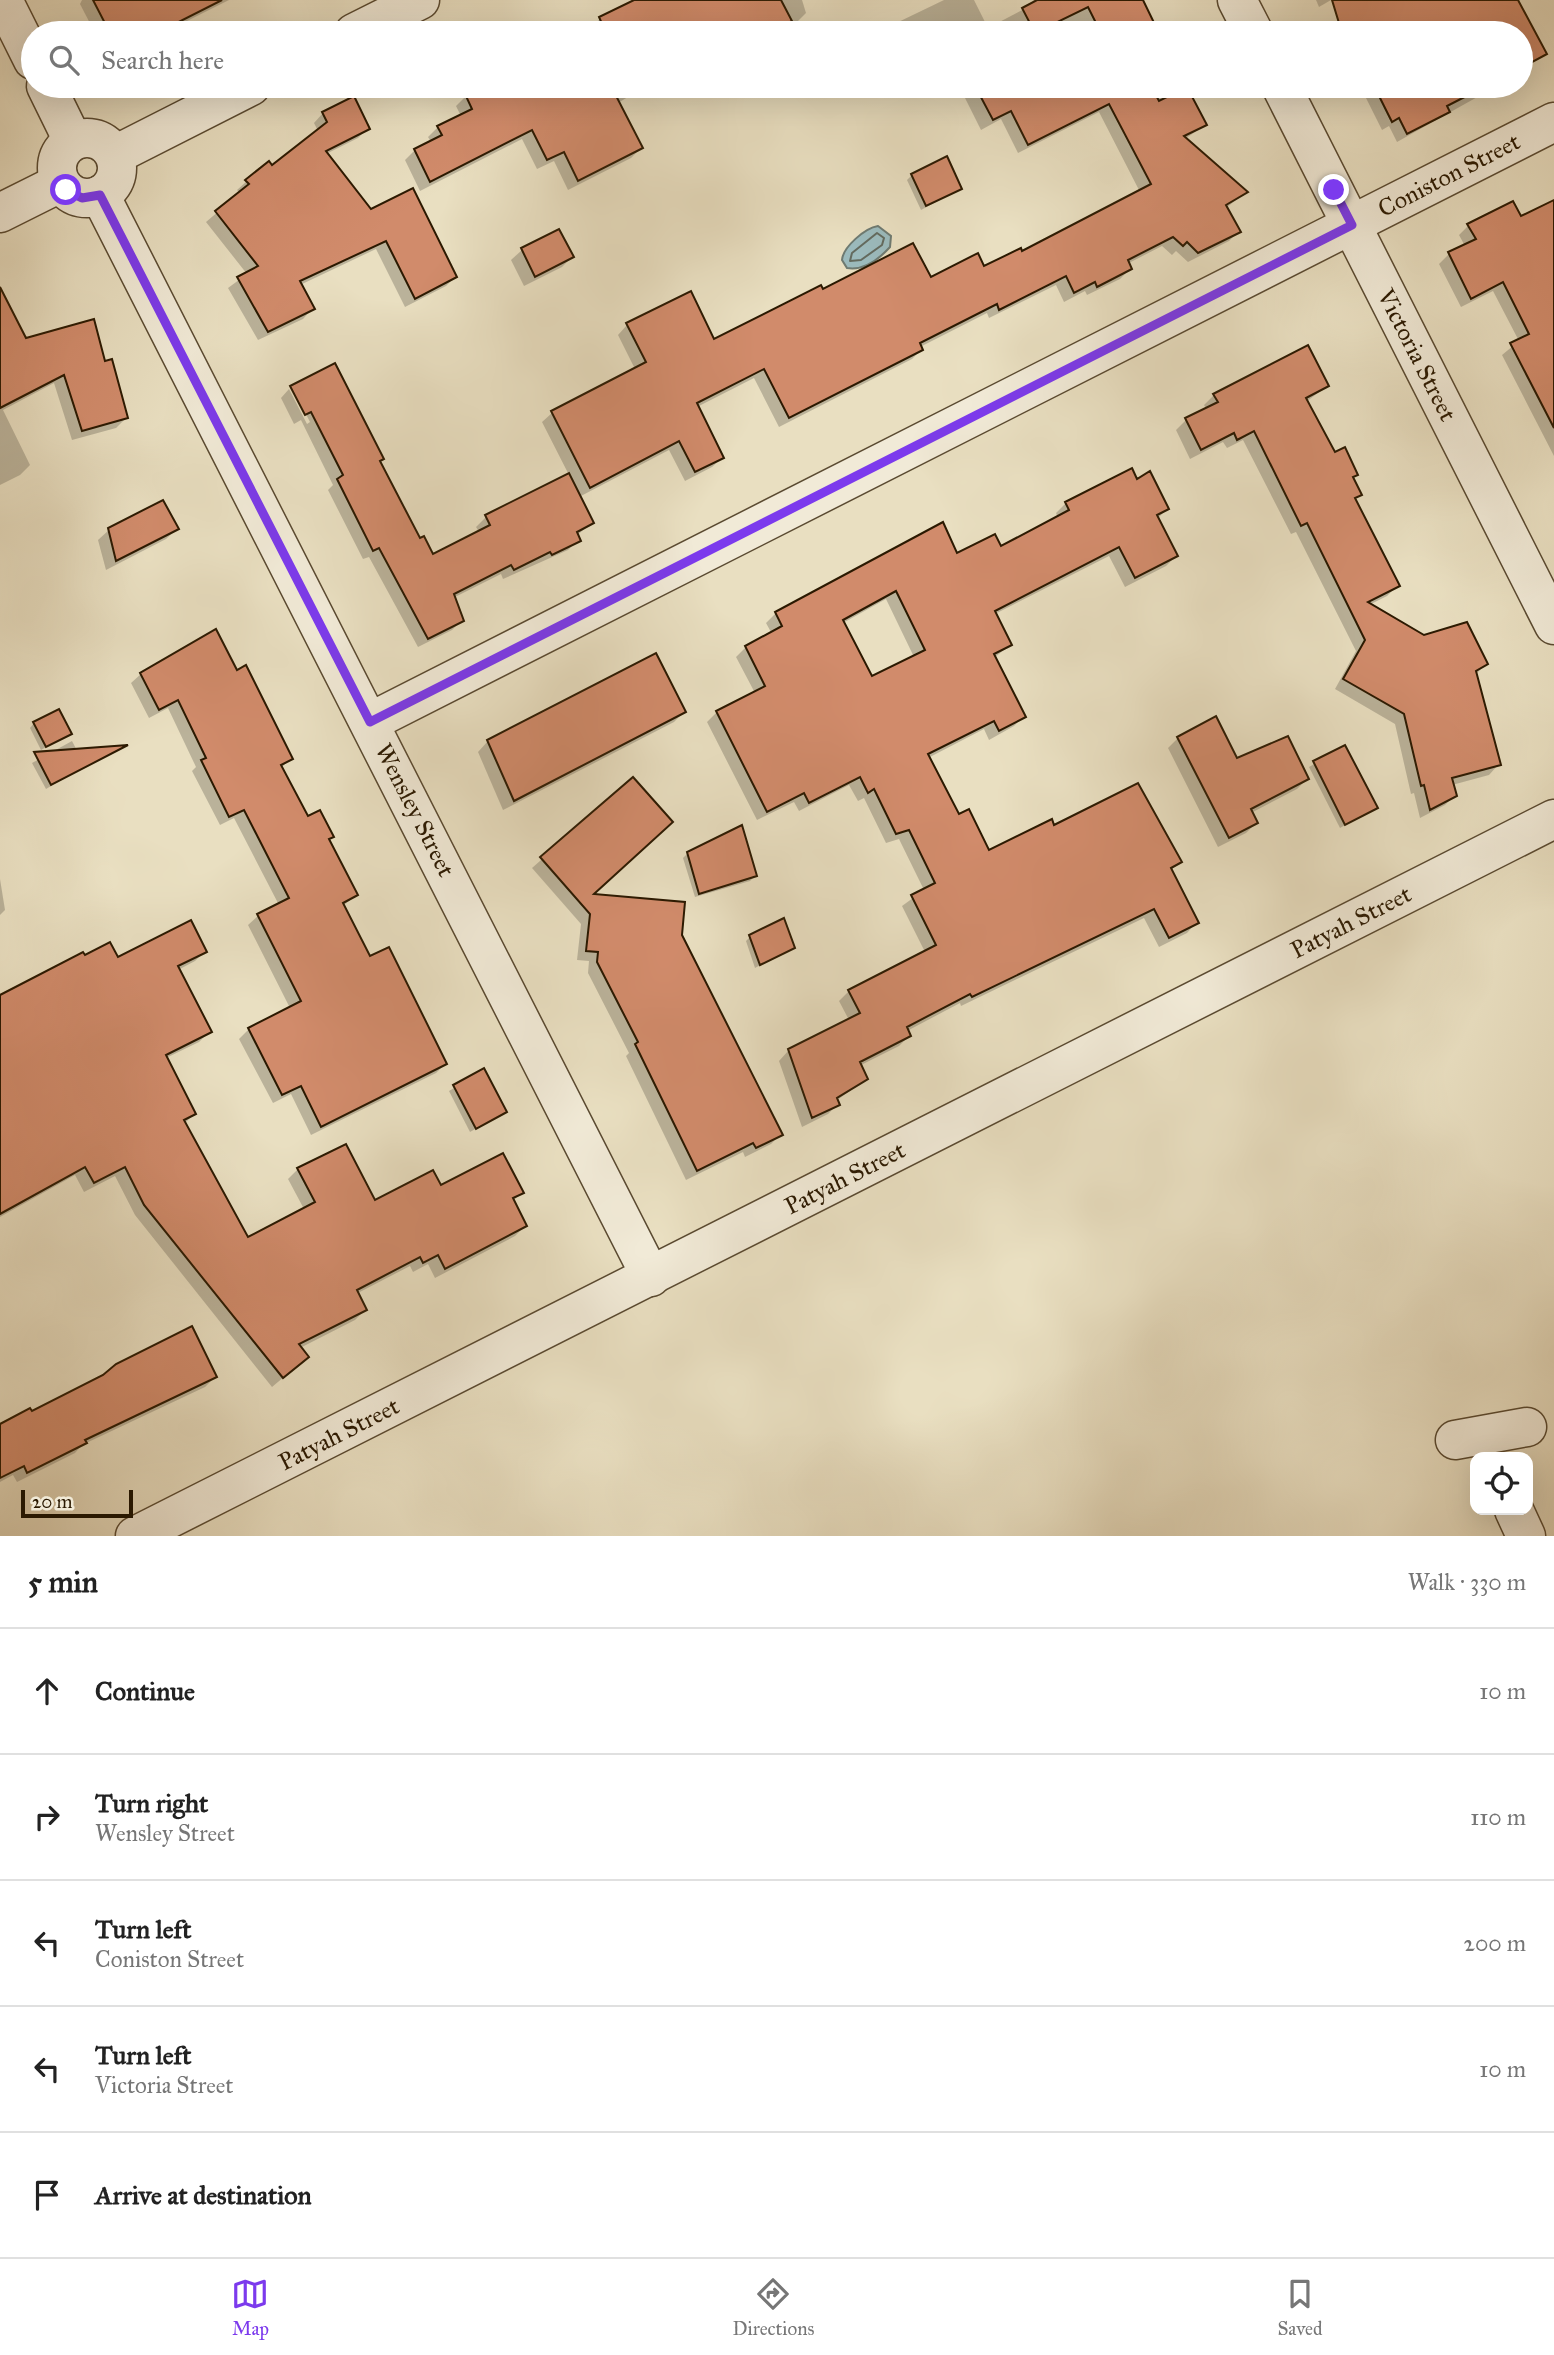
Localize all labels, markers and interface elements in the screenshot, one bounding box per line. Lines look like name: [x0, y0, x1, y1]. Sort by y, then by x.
search box: [21, 21, 1533, 98]
icon: search: [45, 41, 83, 79]
text: Search here: [101, 44, 224, 76]
street label: Coniston Street: [1373, 126, 1526, 224]
route start: [50, 174, 81, 205]
route end: [1318, 174, 1349, 205]
street label: Victoria Street: [1370, 283, 1463, 427]
street label: Wensley Street: [369, 738, 462, 882]
street label: Patyah Street: [1286, 879, 1417, 965]
street label: Patyah Street: [780, 1135, 911, 1221]
street label: Patyah Street: [274, 1391, 405, 1477]
map controls: [1470, 1452, 1533, 1515]
button: locate: [1470, 1452, 1533, 1515]
scale bar: [21, 1487, 133, 1519]
text: 20 m: [32, 1490, 73, 1513]
text: 5 min: [28, 1564, 98, 1600]
text: Walk · 330 m: [1408, 1568, 1526, 1596]
icon: ahead: [28, 1672, 66, 1710]
text: Continue: [95, 1675, 195, 1707]
text: 10 m: [1479, 1677, 1526, 1705]
text: Turn right: [95, 1787, 208, 1819]
icon: right: [28, 1798, 66, 1836]
text: 110 m: [1470, 1803, 1526, 1831]
text: Wensley Street: [95, 1819, 235, 1847]
text: Turn left: [95, 1913, 191, 1945]
icon: left: [28, 1924, 66, 1962]
text: 200 m: [1464, 1929, 1526, 1957]
text: Coniston Street: [95, 1945, 244, 1973]
text: Turn left: [95, 2039, 191, 2071]
icon: left: [28, 2050, 66, 2088]
text: 10 m: [1479, 2055, 1526, 2083]
text: Victoria Street: [95, 2071, 234, 2099]
icon: arrive: [28, 2176, 66, 2214]
text: Arrive at destination: [95, 2179, 312, 2211]
tab: Map: [231, 2275, 269, 2340]
tab: Directions: [732, 2275, 814, 2340]
tab: Saved: [1277, 2275, 1323, 2340]

